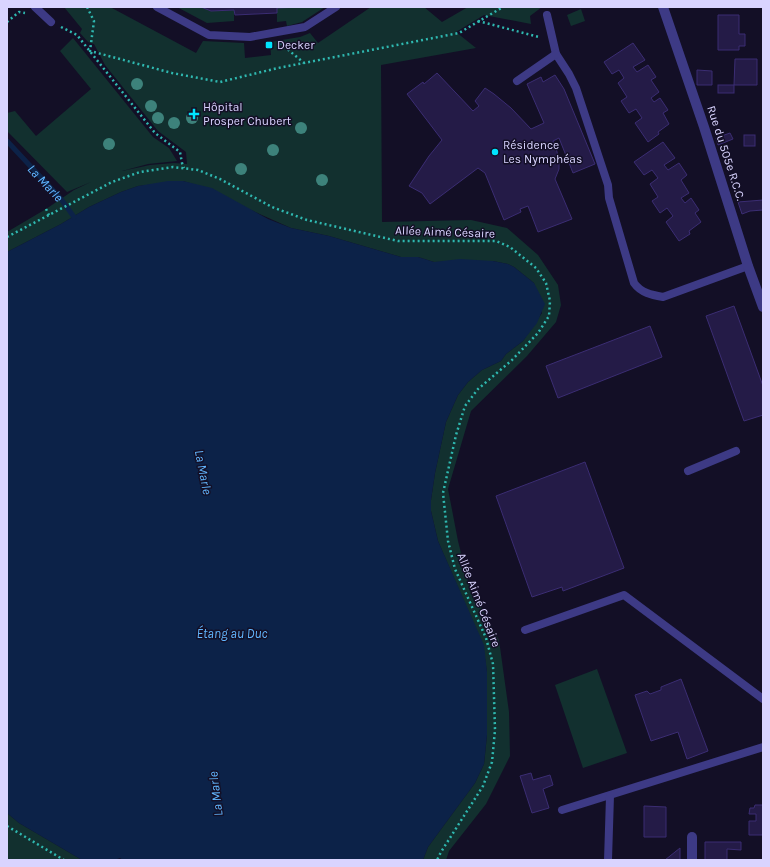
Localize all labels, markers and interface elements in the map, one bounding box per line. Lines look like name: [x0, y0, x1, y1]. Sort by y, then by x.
place label: Decker: [277, 38, 315, 52]
marker: Decker: [264, 40, 274, 50]
place label: Hôpital Prosper Chubert: [203, 100, 292, 128]
street label: Rue du 505e R.C.C.: [704, 104, 748, 202]
marker: Hôpital Prosper Chubert: [188, 108, 200, 120]
place label: Résidence Les Nymphéas: [503, 138, 582, 166]
marker: Résidence Les Nymphéas: [490, 147, 500, 157]
water label: La Marle: [25, 161, 66, 205]
street label: Allée Aimé Césaire: [395, 223, 495, 241]
water label: La Marle: [192, 449, 215, 496]
street label: Allée Aimé Césaire: [455, 551, 503, 649]
water label: Étang au Duc: [196, 625, 268, 641]
water label: La Marle: [205, 771, 226, 817]

